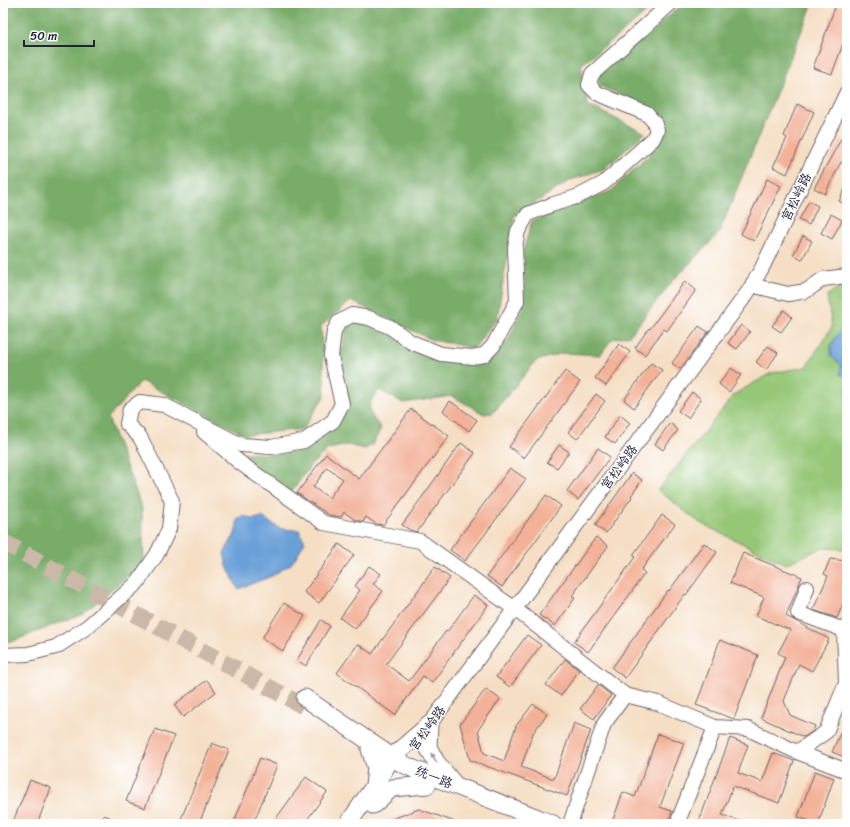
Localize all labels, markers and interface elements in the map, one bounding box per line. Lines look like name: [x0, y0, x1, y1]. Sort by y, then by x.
scale bar: [24, 22, 94, 48]
text: 50 m: [30, 25, 57, 47]
street label: 宫松岭路: [774, 169, 818, 225]
street label: 宫松岭路: [594, 439, 644, 495]
street label: 宫松岭路: [402, 700, 452, 756]
one-way arrow: [430, 752, 437, 764]
street label: 统一路: [412, 759, 456, 795]

